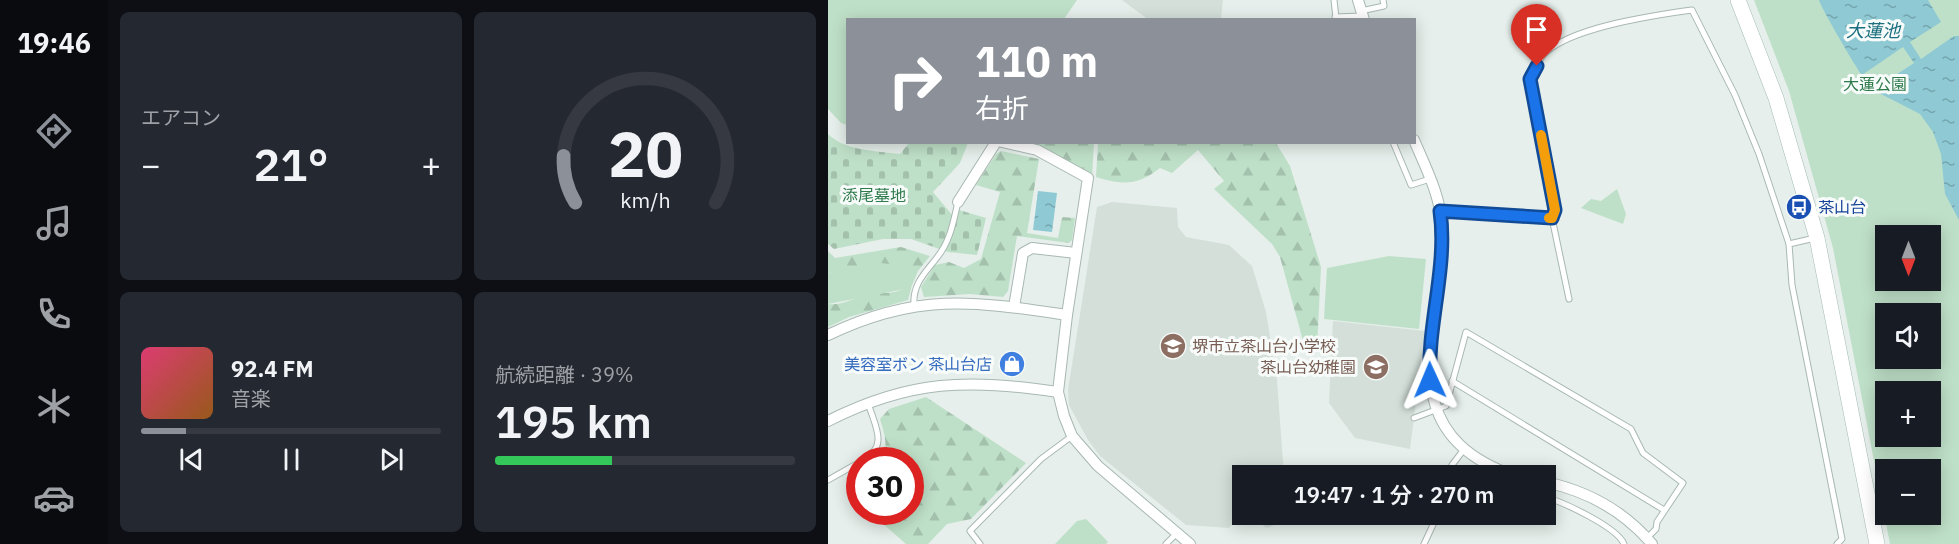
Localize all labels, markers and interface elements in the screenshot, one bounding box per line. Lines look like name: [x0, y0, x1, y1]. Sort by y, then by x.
pin: [1511, 4, 1562, 66]
icon: arrive: [1520, 13, 1553, 46]
water label: 大蓮池: [1846, 19, 1902, 42]
text: 19:46: [17, 25, 91, 60]
text: 110 m: [975, 34, 1098, 89]
icon: right: [876, 42, 954, 120]
park label: 大蓮公園: [1843, 74, 1907, 94]
text: 右折: [975, 90, 1029, 125]
text: エアコン: [141, 104, 221, 131]
icon: directions: [33, 110, 75, 152]
text: 20: [608, 113, 682, 194]
text: 21°: [253, 135, 329, 193]
text: −: [141, 143, 161, 186]
text: +: [421, 143, 441, 186]
park label: 添尾墓地: [842, 185, 906, 205]
text: km/h: [620, 186, 670, 214]
bus stop icon: 茶山台: [1784, 192, 1814, 222]
place label: 茶山台: [1818, 197, 1866, 217]
icon: music: [33, 202, 75, 244]
north arrow: [1875, 225, 1941, 291]
map controls: [1875, 225, 1941, 525]
icon: phone: [33, 293, 75, 335]
button: sound: [1875, 303, 1941, 369]
school or university icon: 堺市立茶山台小学校: [1158, 331, 1188, 361]
place label: 堺市立茶山台小学校: [1192, 336, 1336, 356]
position arrow: [1398, 348, 1462, 412]
shop icon: 美容室ボン 茶山台店: [997, 349, 1027, 379]
school or university icon: 茶山台幼稚園: [1361, 352, 1391, 382]
text: 92.4 FM: [231, 354, 314, 383]
place label: 美容室ボン 茶山台店: [844, 354, 992, 374]
place label: 茶山台幼稚園: [1260, 357, 1356, 377]
text: 航続距離 · 39%: [495, 361, 634, 388]
button: +: [1875, 381, 1941, 447]
icon: climate: [33, 385, 75, 427]
text: 音楽: [231, 385, 271, 412]
text: 195 km: [495, 392, 652, 450]
icon: previous: [175, 443, 208, 476]
icon: pause: [275, 443, 308, 476]
icon: next: [375, 443, 408, 476]
speed limit sign: 30: [846, 447, 924, 525]
button: −: [1875, 459, 1941, 525]
icon: car: [33, 477, 75, 519]
text: 19:47 · 1 分 · 270 m: [1294, 480, 1494, 509]

